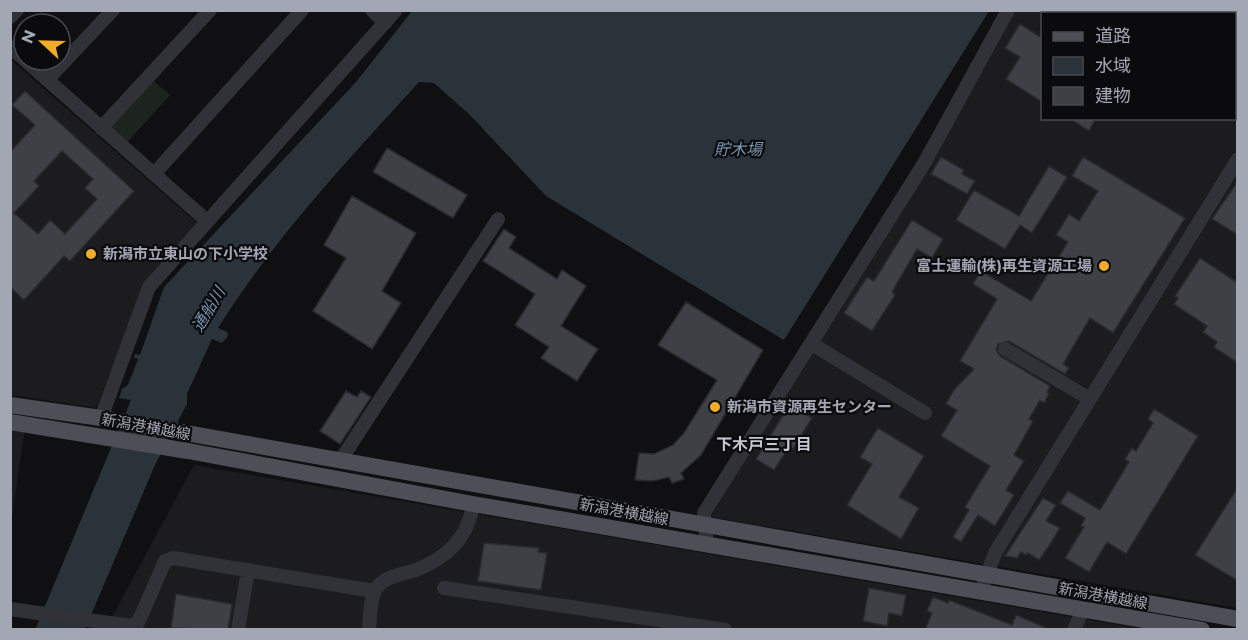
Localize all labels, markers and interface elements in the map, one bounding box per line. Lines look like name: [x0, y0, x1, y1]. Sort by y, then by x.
north arrow: [12, 12, 72, 72]
legend: [1041, 12, 1236, 120]
text: 道路: [1095, 25, 1131, 47]
text: N: [17, 27, 40, 46]
text: 水域: [1095, 55, 1131, 77]
text: 建物: [1095, 85, 1131, 107]
water label: 貯木場: [714, 140, 764, 159]
place label: 新潟市立東山の下小学校: [103, 244, 268, 263]
marker: 新潟市立東山の下小学校: [84, 247, 98, 261]
place label: 富士運輸(株)再生資源工場: [916, 256, 1092, 275]
marker: 富士運輸(株)再生資源工場: [1097, 259, 1111, 273]
water label: 通船川: [188, 282, 230, 335]
place label: 新潟市資源再生センター: [727, 397, 892, 416]
marker: 新潟市資源再生センター: [708, 400, 722, 414]
street label: 新潟港横越線: [100, 409, 192, 444]
district label: 下木戸三丁目: [716, 435, 812, 454]
street label: 新潟港横越線: [578, 494, 670, 529]
street label: 新潟港横越線: [1057, 578, 1149, 613]

